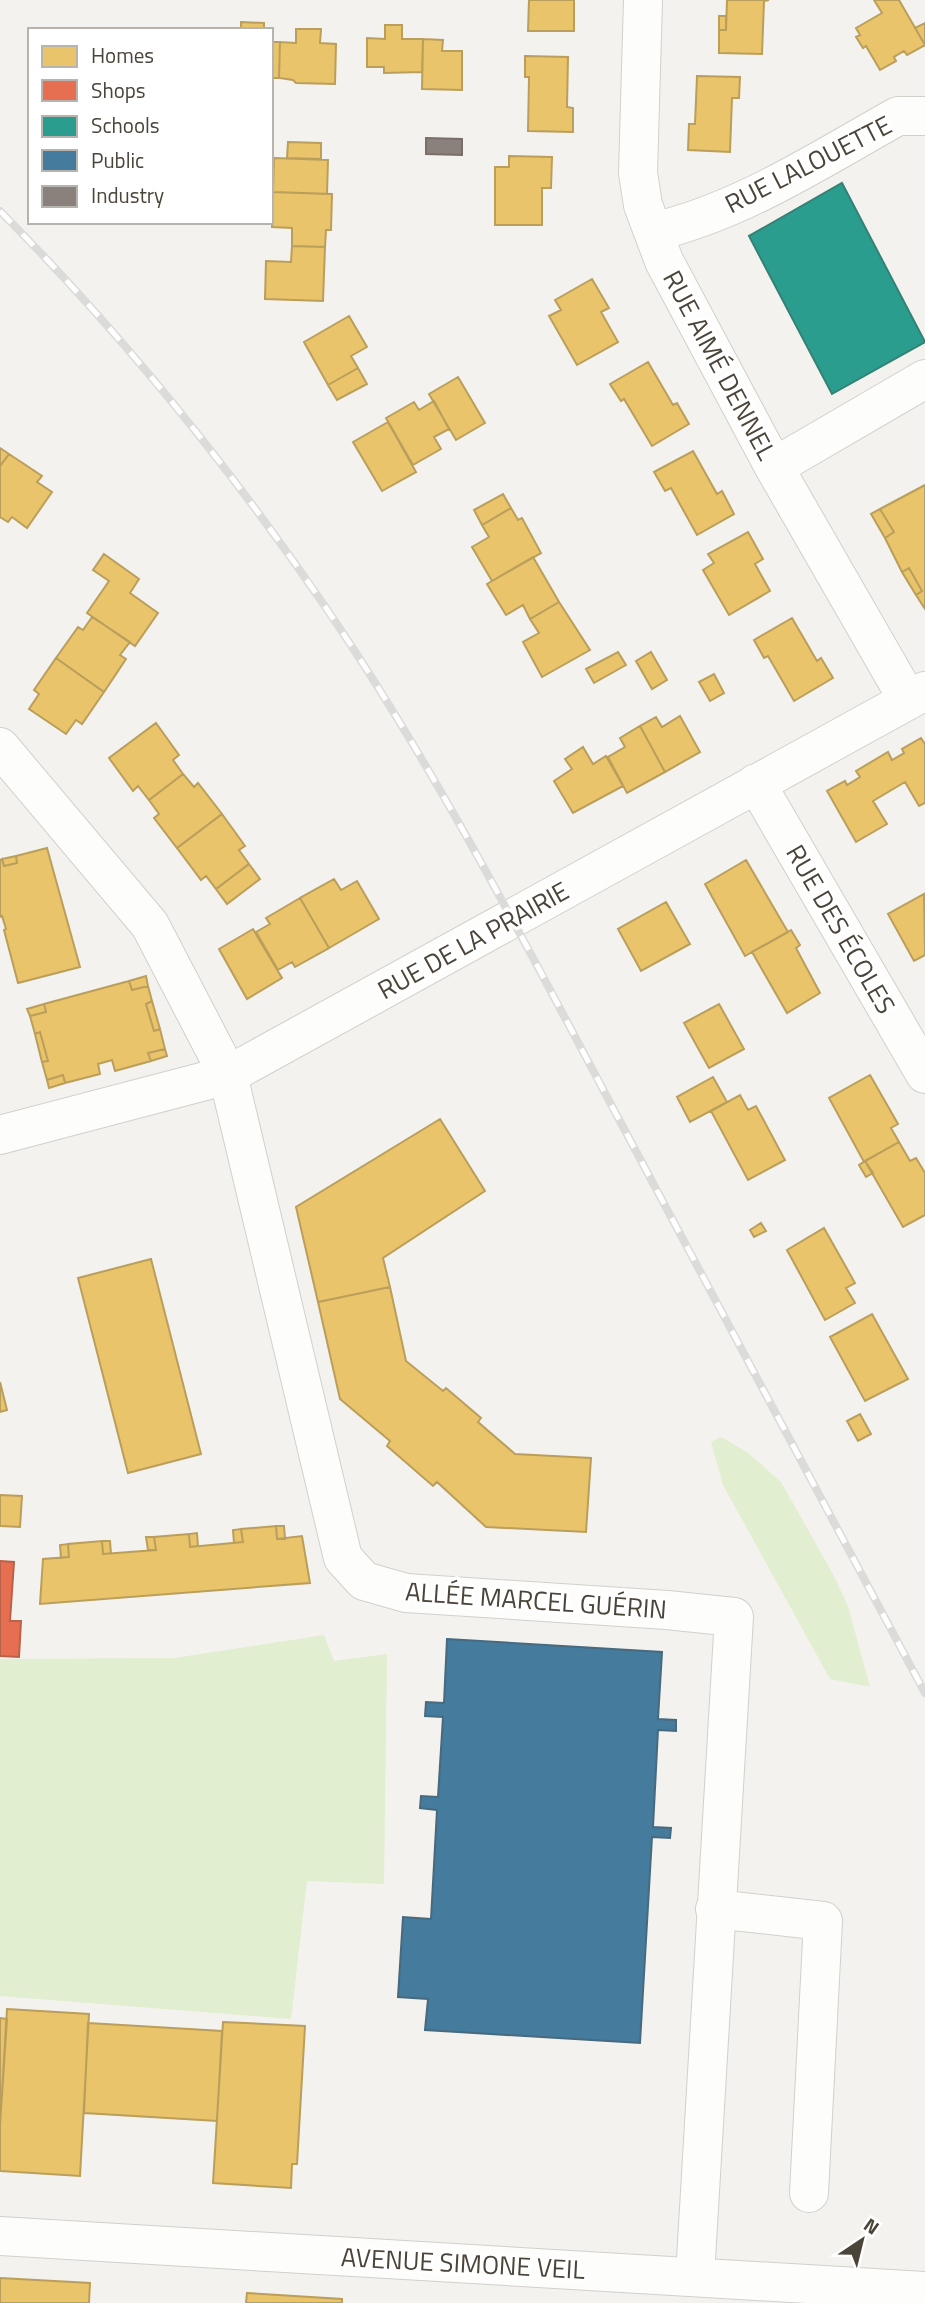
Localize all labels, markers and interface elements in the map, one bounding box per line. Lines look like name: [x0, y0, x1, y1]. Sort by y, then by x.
legend: [28, 28, 273, 224]
text: Homes: [91, 39, 154, 71]
text: Shops: [91, 74, 146, 106]
street label: RUE LALOUETTE: [718, 105, 898, 223]
text: Schools: [91, 109, 160, 141]
text: Public: [91, 144, 144, 176]
text: Industry: [91, 179, 164, 211]
street label: RUE AIMÉ DENNEL: [654, 263, 787, 467]
street label: RUE DES ÉCOLES: [777, 837, 905, 1021]
street label: RUE DE LA PRAIRIE: [370, 871, 576, 1009]
street label: ALLÉE MARCEL GUÉRIN: [404, 1571, 668, 1629]
north arrow: [827, 2205, 897, 2275]
text: N: [858, 2210, 886, 2241]
street label: AVENUE SIMONE VEIL: [340, 2237, 587, 2289]

